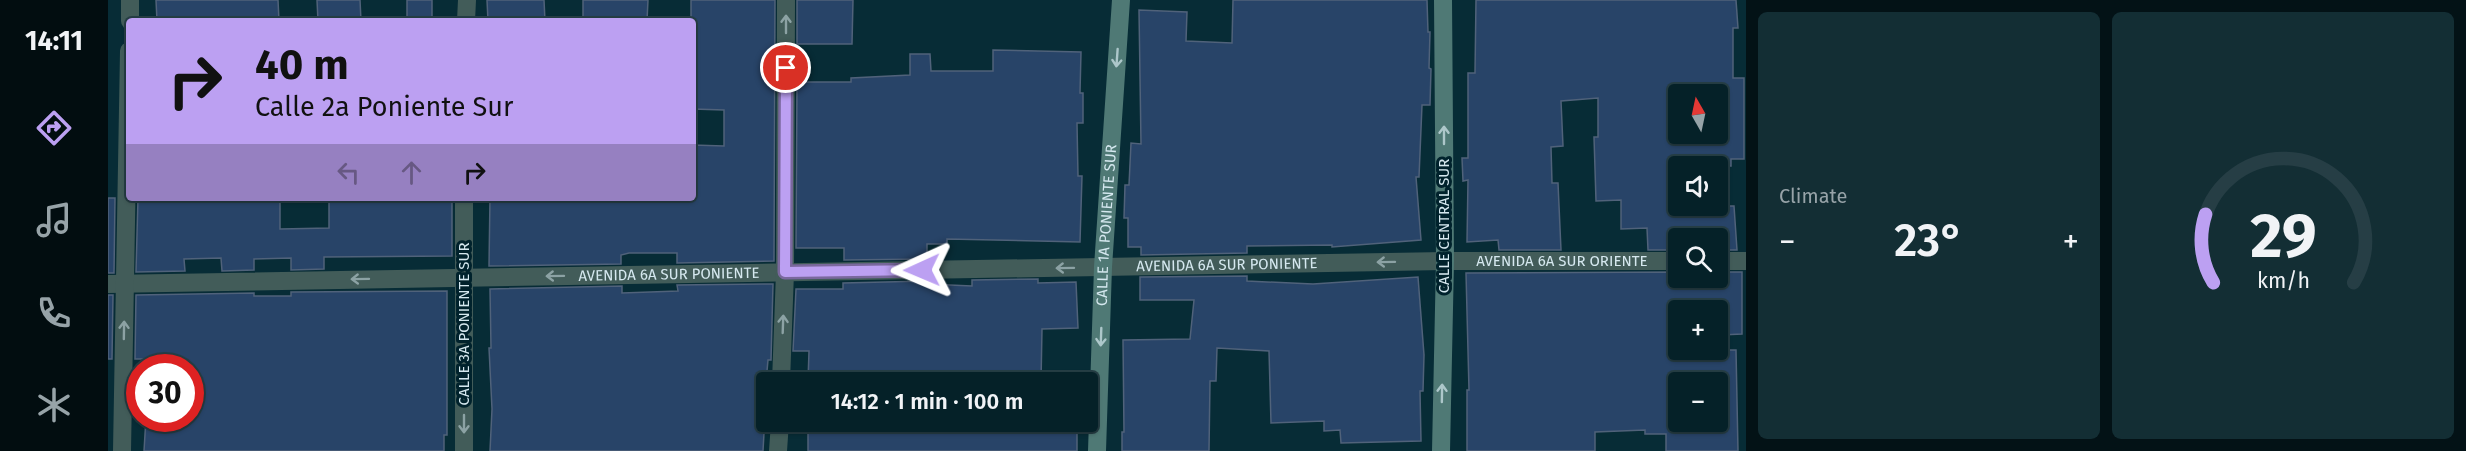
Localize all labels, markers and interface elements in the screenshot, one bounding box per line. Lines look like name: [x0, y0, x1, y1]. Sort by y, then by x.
one-way arrow: [780, 15, 792, 35]
text: 14:11: [25, 25, 83, 57]
text: 40 m: [255, 40, 349, 90]
icon: right: [156, 42, 234, 120]
pin: [760, 42, 811, 93]
one-way arrow: [1111, 48, 1122, 68]
icon: arrive: [769, 51, 802, 84]
north arrow: [1668, 84, 1728, 144]
map controls: [1668, 84, 1728, 432]
text: Calle 2a Poniente Sur: [255, 91, 513, 123]
icon: directions: [33, 107, 75, 149]
one-way arrow: [1438, 125, 1450, 145]
street label: CALLE 1A PONIENTE SUR: [1093, 144, 1120, 306]
icon: left: [332, 156, 365, 189]
icon: ahead: [395, 156, 428, 189]
icon: right: [458, 156, 491, 189]
button: sound: [1668, 156, 1728, 216]
street label: CALLE CENTRAL SUR: [1435, 159, 1453, 293]
text: Climate: [1779, 184, 1847, 208]
icon: music: [33, 199, 75, 241]
text: 29: [2250, 199, 2316, 274]
text: 23°: [1894, 214, 1964, 268]
text: −: [1779, 222, 1796, 262]
text: +: [2063, 222, 2079, 262]
button: search: [1668, 228, 1728, 288]
position arrow: [890, 238, 954, 302]
street label: CALLE 3A PONIENTE SUR: [455, 243, 473, 405]
street label: AVENIDA 6A SUR ORIENTE: [1476, 252, 1647, 270]
street label: AVENIDA 6A SUR PONIENTE: [1136, 254, 1318, 275]
one-way arrow: [1377, 256, 1397, 268]
one-way arrow: [1056, 262, 1076, 273]
street label: AVENIDA 6A SUR PONIENTE: [578, 264, 760, 285]
text: km/h: [2256, 268, 2310, 294]
one-way arrow: [546, 270, 566, 282]
one-way arrow: [351, 274, 371, 285]
icon: phone: [33, 292, 75, 334]
button: +: [1668, 300, 1728, 360]
one-way arrow: [778, 315, 789, 335]
one-way arrow: [118, 320, 130, 340]
one-way arrow: [1095, 326, 1106, 346]
speed limit sign: 30: [126, 354, 204, 432]
button: −: [1668, 372, 1728, 432]
one-way arrow: [1436, 383, 1448, 403]
icon: climate: [33, 384, 75, 426]
text: 14:12 · 1 min · 100 m: [831, 388, 1023, 415]
one-way arrow: [458, 414, 470, 434]

